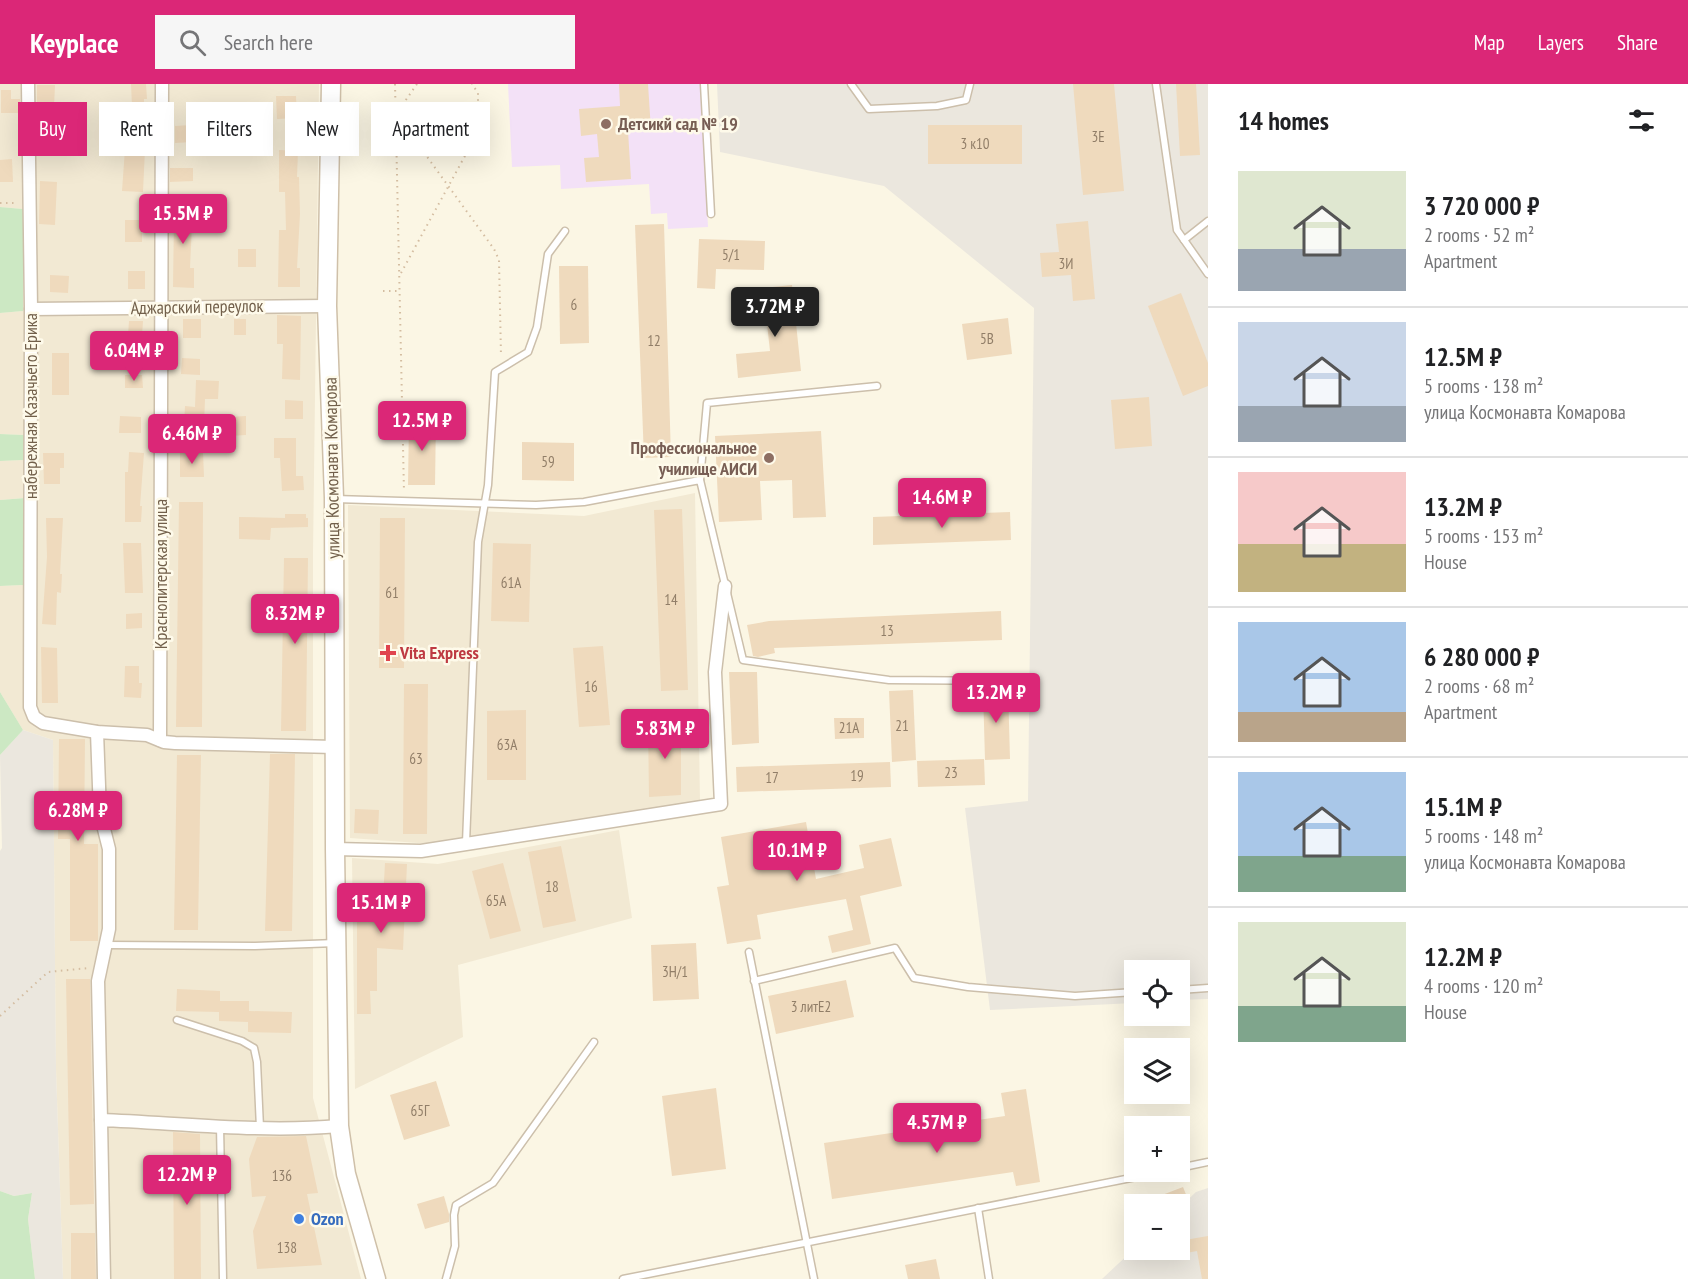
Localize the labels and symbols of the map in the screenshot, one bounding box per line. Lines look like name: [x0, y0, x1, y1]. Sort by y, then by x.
place label: Детсикй сад № 19: [618, 112, 738, 135]
marker: Детсикй сад № 19: [599, 117, 613, 131]
house number: 3Е: [1091, 127, 1105, 146]
house number: 3 к10: [960, 134, 990, 153]
pin: 15.5M ₽: [128, 194, 238, 245]
house number: 5/1: [722, 245, 740, 264]
house number: 3И: [1059, 254, 1073, 273]
pin: 3.72M ₽: [720, 287, 830, 338]
street label: Аджарский переулок: [130, 294, 264, 319]
house number: 6: [571, 295, 578, 314]
street label: набережная Казачьего Ерика: [19, 313, 42, 499]
house number: 5В: [980, 329, 994, 348]
pin: 6.04M ₽: [79, 331, 189, 382]
house number: 12: [647, 331, 661, 350]
street label: улица Космонавта Комарова: [318, 377, 345, 559]
pin: 12.5M ₽: [367, 401, 477, 452]
pin: 6.46M ₽: [137, 414, 247, 465]
place label: Профессиональное училище АИСИ: [630, 436, 757, 480]
marker: Профессиональное училище АИСИ: [762, 451, 776, 465]
house number: 59: [541, 452, 555, 471]
pin: 14.6M ₽: [887, 478, 997, 529]
street label: Краснопитерская улица: [149, 499, 172, 649]
house number: 61А: [501, 573, 522, 592]
house number: 61: [385, 583, 399, 602]
house number: 14: [664, 590, 678, 609]
pin: 8.32M ₽: [240, 594, 350, 645]
house number: 13: [880, 621, 894, 640]
place label: Vita Express: [399, 641, 479, 664]
marker: Vita Express: [381, 646, 395, 660]
pin: 13.2M ₽: [941, 673, 1051, 724]
house number: 16: [584, 677, 598, 696]
pin: 5.83M ₽: [610, 709, 720, 760]
house number: 21: [895, 716, 909, 735]
house number: 21А: [839, 718, 860, 737]
house number: 63А: [497, 735, 518, 754]
house number: 63: [409, 749, 423, 768]
house number: 23: [944, 763, 958, 782]
house number: 19: [850, 766, 864, 785]
house number: 17: [765, 768, 779, 787]
pin: 6.28M ₽: [23, 791, 133, 842]
pin: 10.1M ₽: [742, 831, 852, 882]
house number: 18: [545, 877, 559, 896]
pin: 15.1M ₽: [326, 883, 436, 934]
house number: 65А: [486, 891, 507, 910]
house number: 3Н/1: [662, 962, 688, 981]
house number: 3 литЕ2: [791, 997, 831, 1016]
house number: 65Г: [411, 1101, 430, 1120]
pin: 4.57M ₽: [882, 1103, 992, 1154]
pin: 12.2M ₽: [132, 1155, 242, 1206]
house number: 136: [272, 1166, 292, 1185]
place label: Ozon: [311, 1207, 344, 1230]
marker: Ozon: [292, 1212, 306, 1226]
house number: 138: [277, 1238, 297, 1257]

